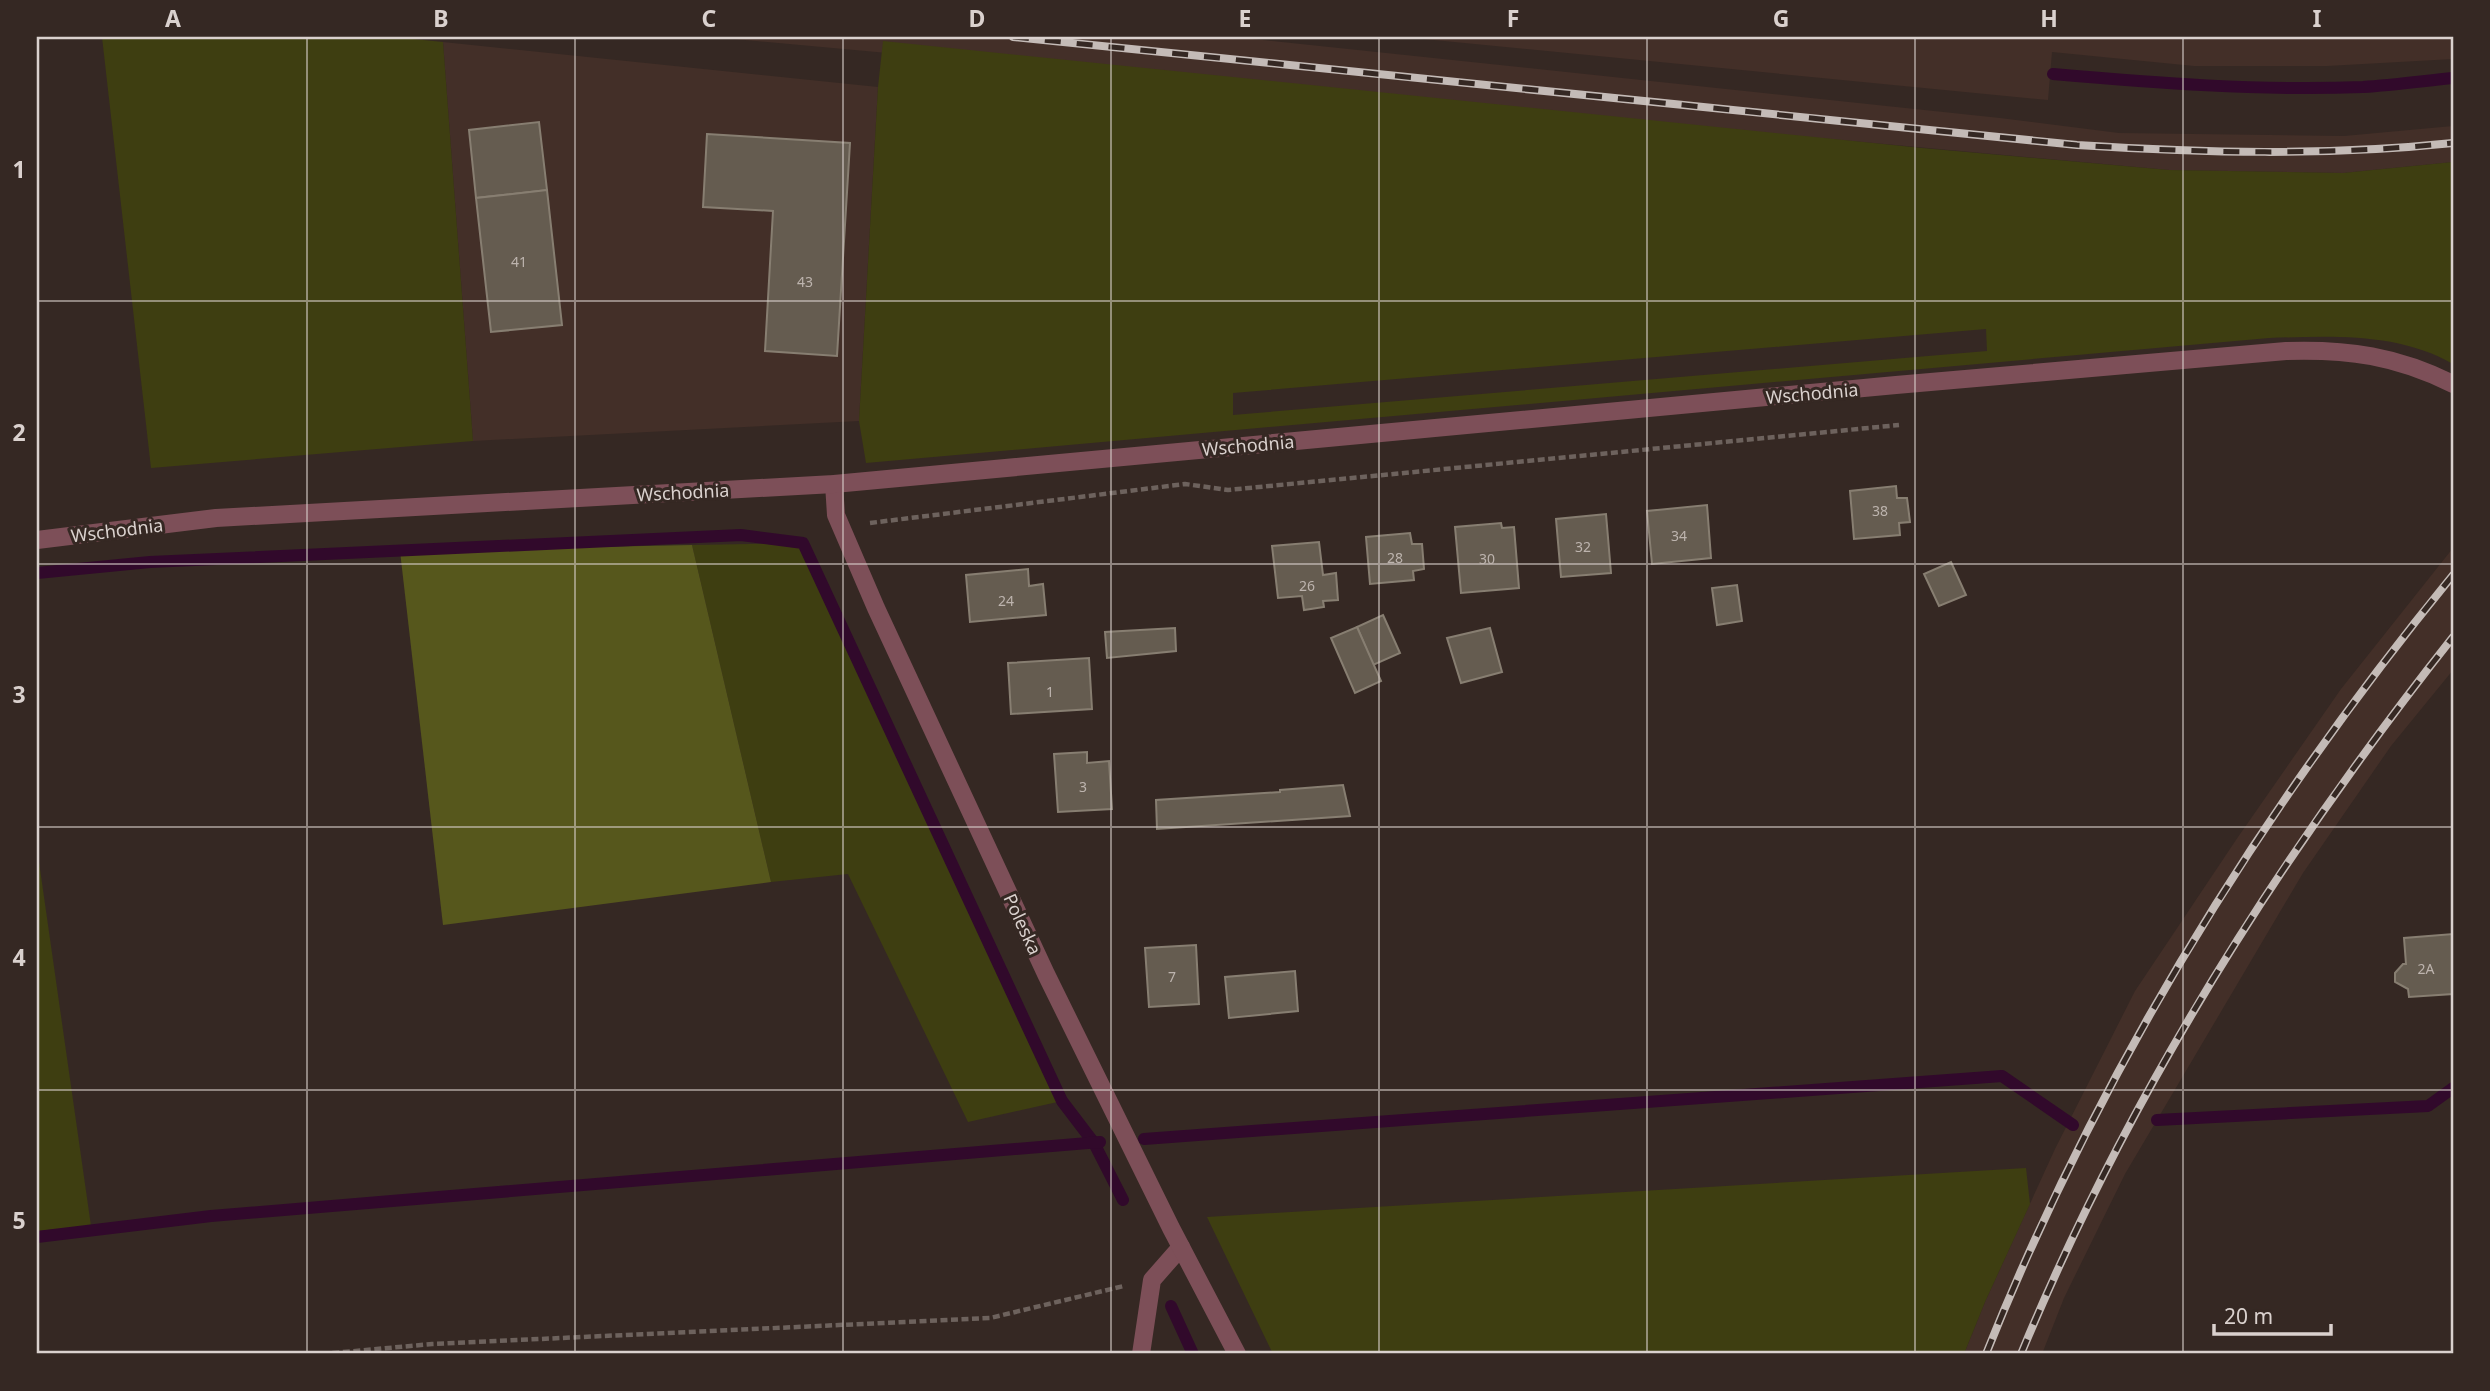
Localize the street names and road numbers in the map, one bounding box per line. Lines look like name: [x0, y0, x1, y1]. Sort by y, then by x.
street label: Wschodnia: [1765, 377, 1859, 409]
street label: Wschodnia: [1201, 429, 1295, 461]
street label: Wschodnia: [636, 478, 730, 506]
street label: Wschodnia: [69, 512, 165, 548]
street label: Poleska: [998, 890, 1048, 958]

